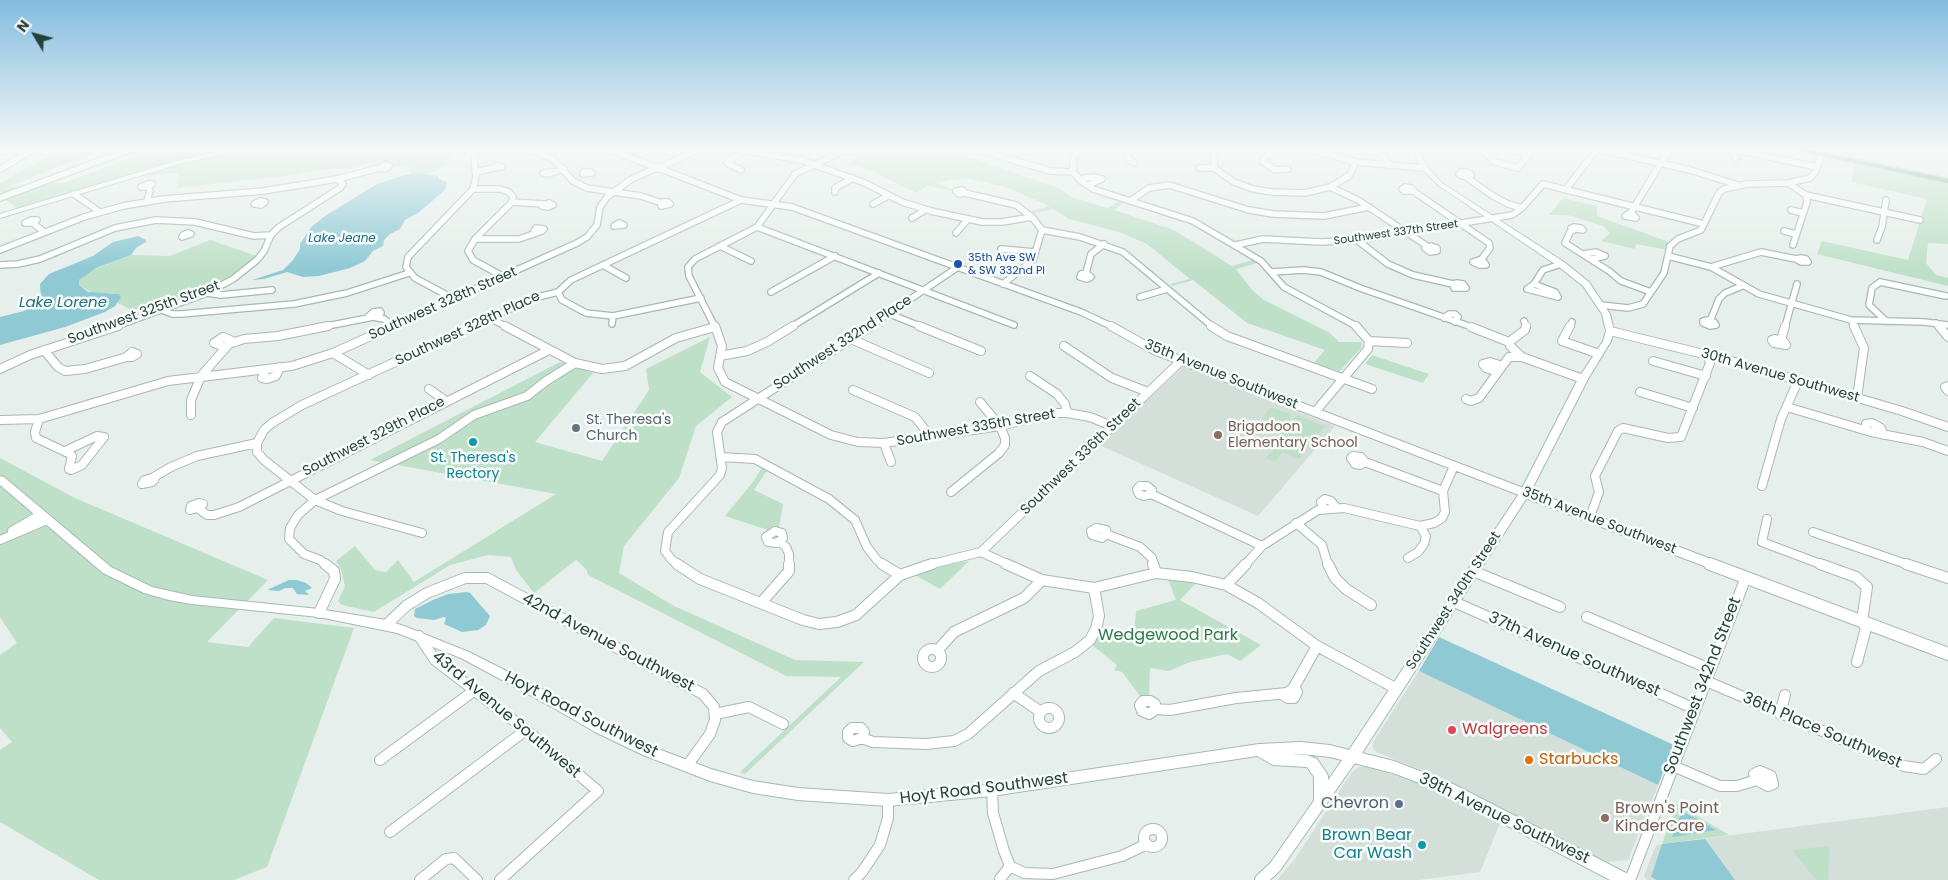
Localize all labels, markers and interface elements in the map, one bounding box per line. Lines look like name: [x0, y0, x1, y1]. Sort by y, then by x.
north arrow: [10, 10, 60, 60]
text: N: [12, 16, 34, 36]
street label: Southwest 337th Street: [1333, 218, 1459, 248]
water label: Lake Jeane: [308, 232, 376, 246]
place label: 35th Ave SW & SW 332nd Pl: [968, 251, 1045, 277]
marker: 35th Ave SW & SW 332nd Pl: [952, 258, 964, 270]
street label: Southwest 328th Street: [366, 264, 520, 344]
street label: Southwest 325th Street: [66, 278, 222, 348]
street label: Southwest 328th Place: [393, 288, 543, 370]
street label: Southwest 332nd Place: [771, 292, 915, 394]
water label: Lake Lorene: [19, 294, 107, 312]
street label: 35th Avenue Southwest: [1142, 337, 1300, 413]
street label: 30th Avenue Southwest: [1699, 345, 1861, 407]
street label: Southwest 329th Place: [300, 394, 448, 480]
street label: Southwest 336th Street: [1017, 395, 1145, 519]
street label: Southwest 335th Street: [895, 406, 1057, 450]
place label: St. Theresa's Church: [586, 412, 671, 444]
place label: Brigadoon Elementary School: [1228, 419, 1358, 452]
marker: St. Theresa's Church: [570, 422, 582, 434]
marker: Brigadoon Elementary School: [1212, 429, 1224, 441]
marker: St. Theresa's Rectory: [467, 436, 479, 448]
place label: St. Theresa's Rectory: [430, 450, 516, 482]
street label: 35th Avenue Southwest: [1519, 484, 1679, 558]
street label: Southwest 340th Street: [1403, 529, 1505, 673]
street label: 42nd Avenue Southwest: [519, 589, 697, 697]
street label: Southwest 342nd Street: [1660, 595, 1746, 777]
street label: 37th Avenue Southwest: [1485, 608, 1663, 702]
park label: Wedgewood Park: [1098, 626, 1238, 646]
street label: 43rd Avenue Southwest: [428, 647, 584, 783]
street label: Hoyt Road Southwest: [501, 668, 661, 762]
street label: 36th Place Southwest: [1740, 689, 1904, 773]
place label: Walgreens: [1462, 720, 1548, 740]
marker: Walgreens: [1446, 724, 1458, 736]
place label: Starbucks: [1539, 750, 1618, 770]
marker: Starbucks: [1523, 754, 1535, 766]
street label: Hoyt Road Southwest: [899, 769, 1069, 809]
street label: 39th Avenue Southwest: [1416, 769, 1592, 869]
place label: Chevron: [1321, 794, 1389, 814]
marker: Chevron: [1393, 798, 1405, 810]
place label: Brown's Point KinderCare: [1615, 799, 1719, 837]
marker: Brown's Point KinderCare: [1599, 812, 1611, 824]
place label: Brown Bear Car Wash: [1322, 826, 1412, 864]
marker: Brown Bear Car Wash: [1416, 839, 1428, 851]

